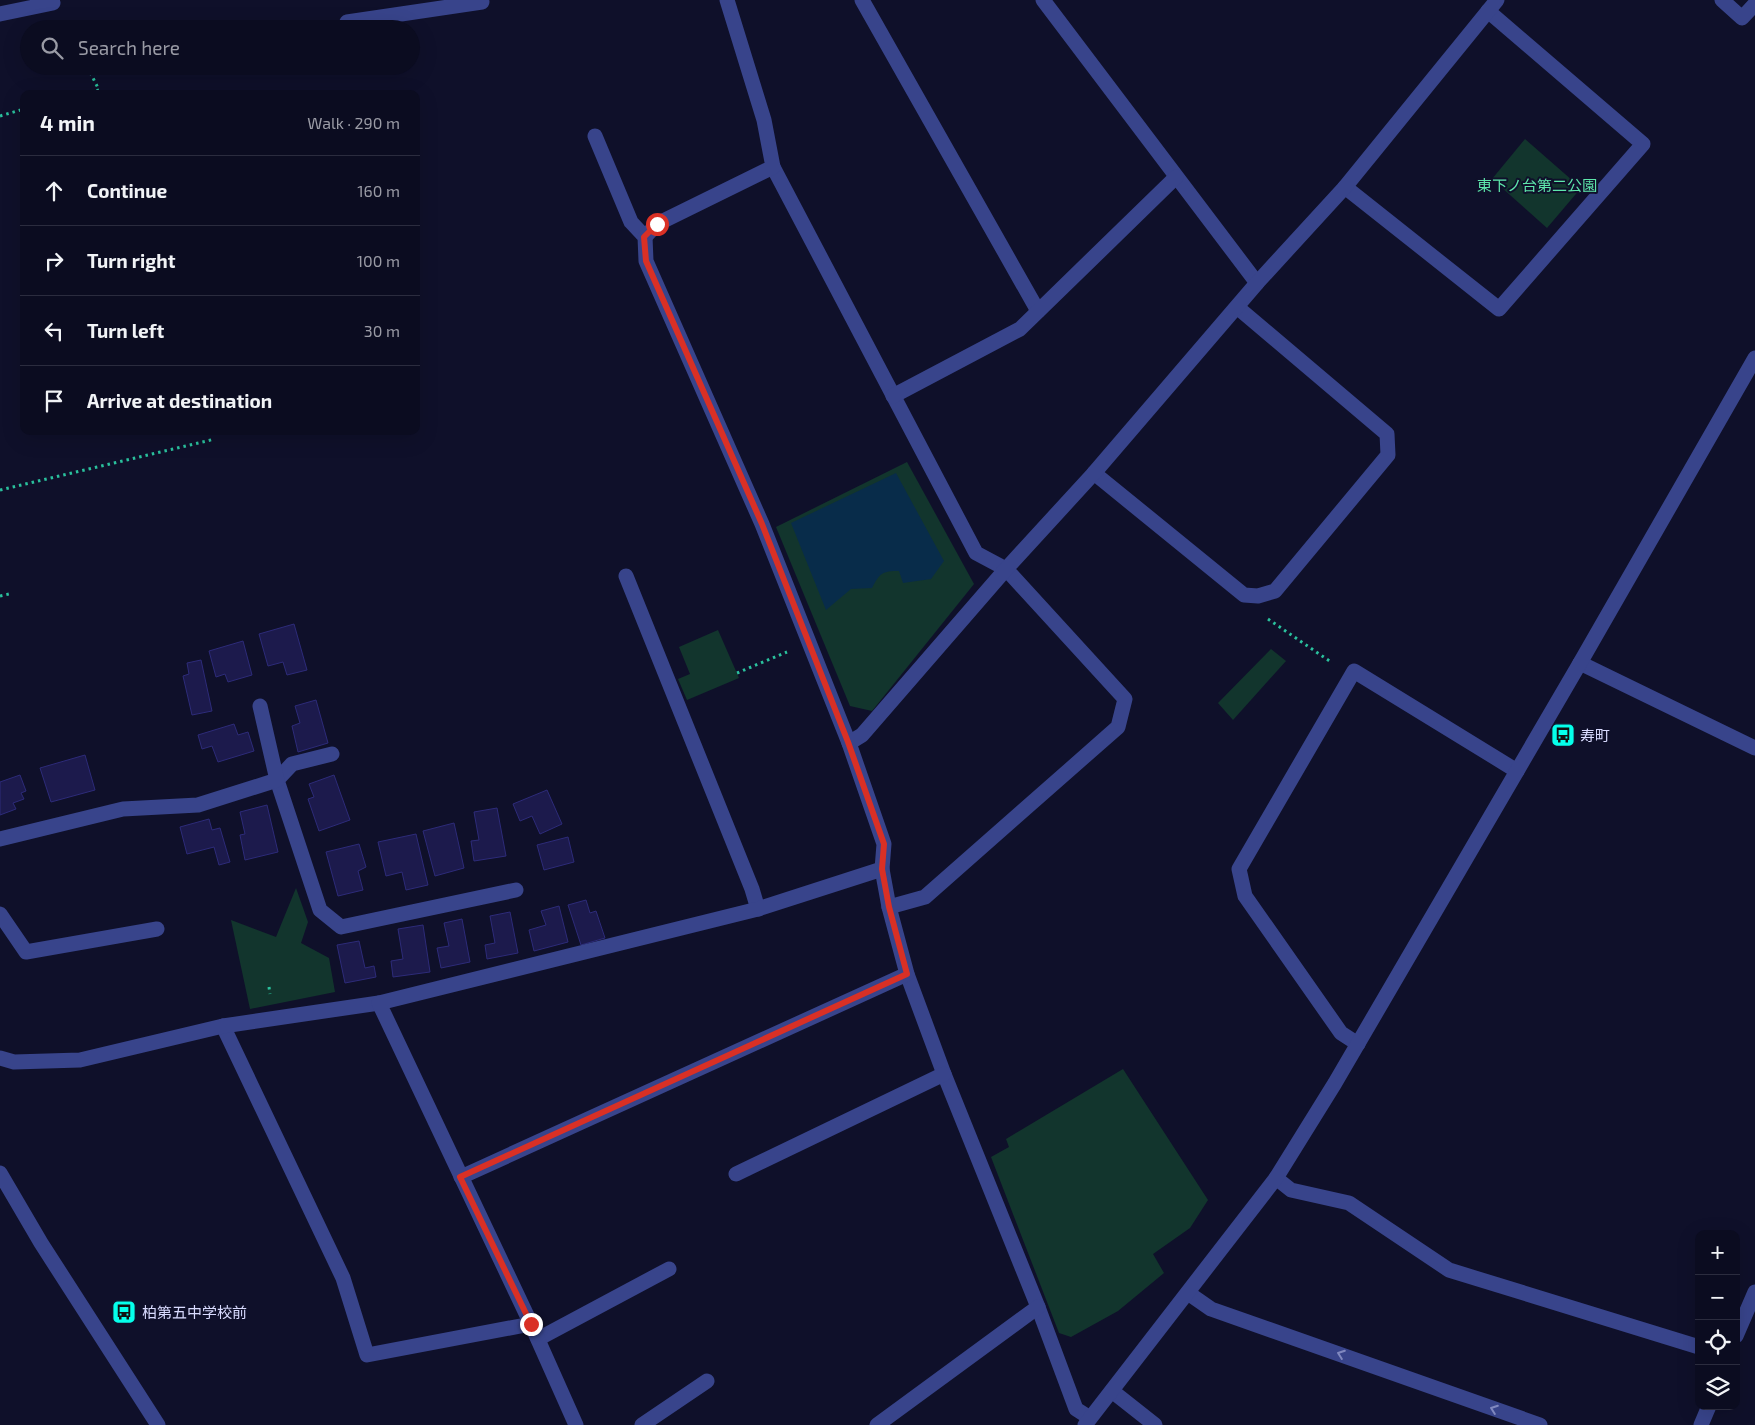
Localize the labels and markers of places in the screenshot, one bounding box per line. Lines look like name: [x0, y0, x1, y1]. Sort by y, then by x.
bus stop icon: 寿町: [1550, 722, 1576, 748]
place label: 寿町: [1580, 726, 1610, 744]
bus stop icon: 柏第五中学校前: [111, 1299, 137, 1325]
place label: 柏第五中学校前: [142, 1303, 247, 1321]

